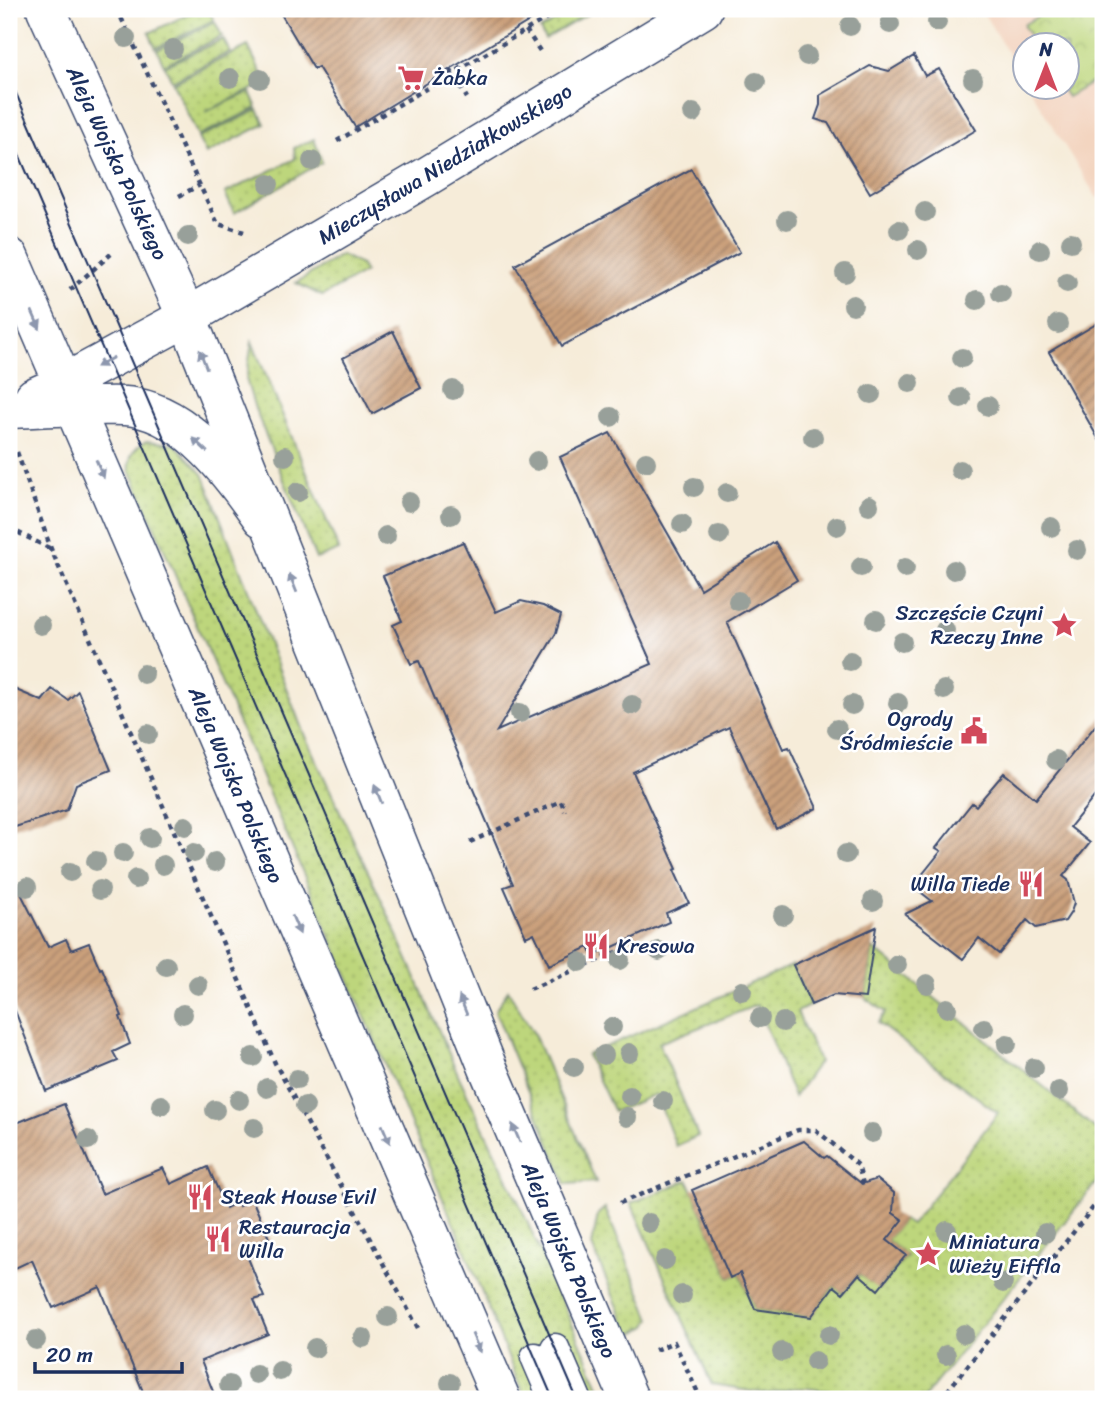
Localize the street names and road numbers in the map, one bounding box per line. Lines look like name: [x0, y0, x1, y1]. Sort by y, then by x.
street label: Aleja Wojska Polskiego: [55, 58, 179, 267]
street label: Mieczysława Niedziałkowskiego: [310, 73, 580, 255]
street label: Aleja Wojska Polskiego: [177, 680, 295, 890]
street label: Aleja Wojska Polskiego: [510, 1155, 628, 1365]

